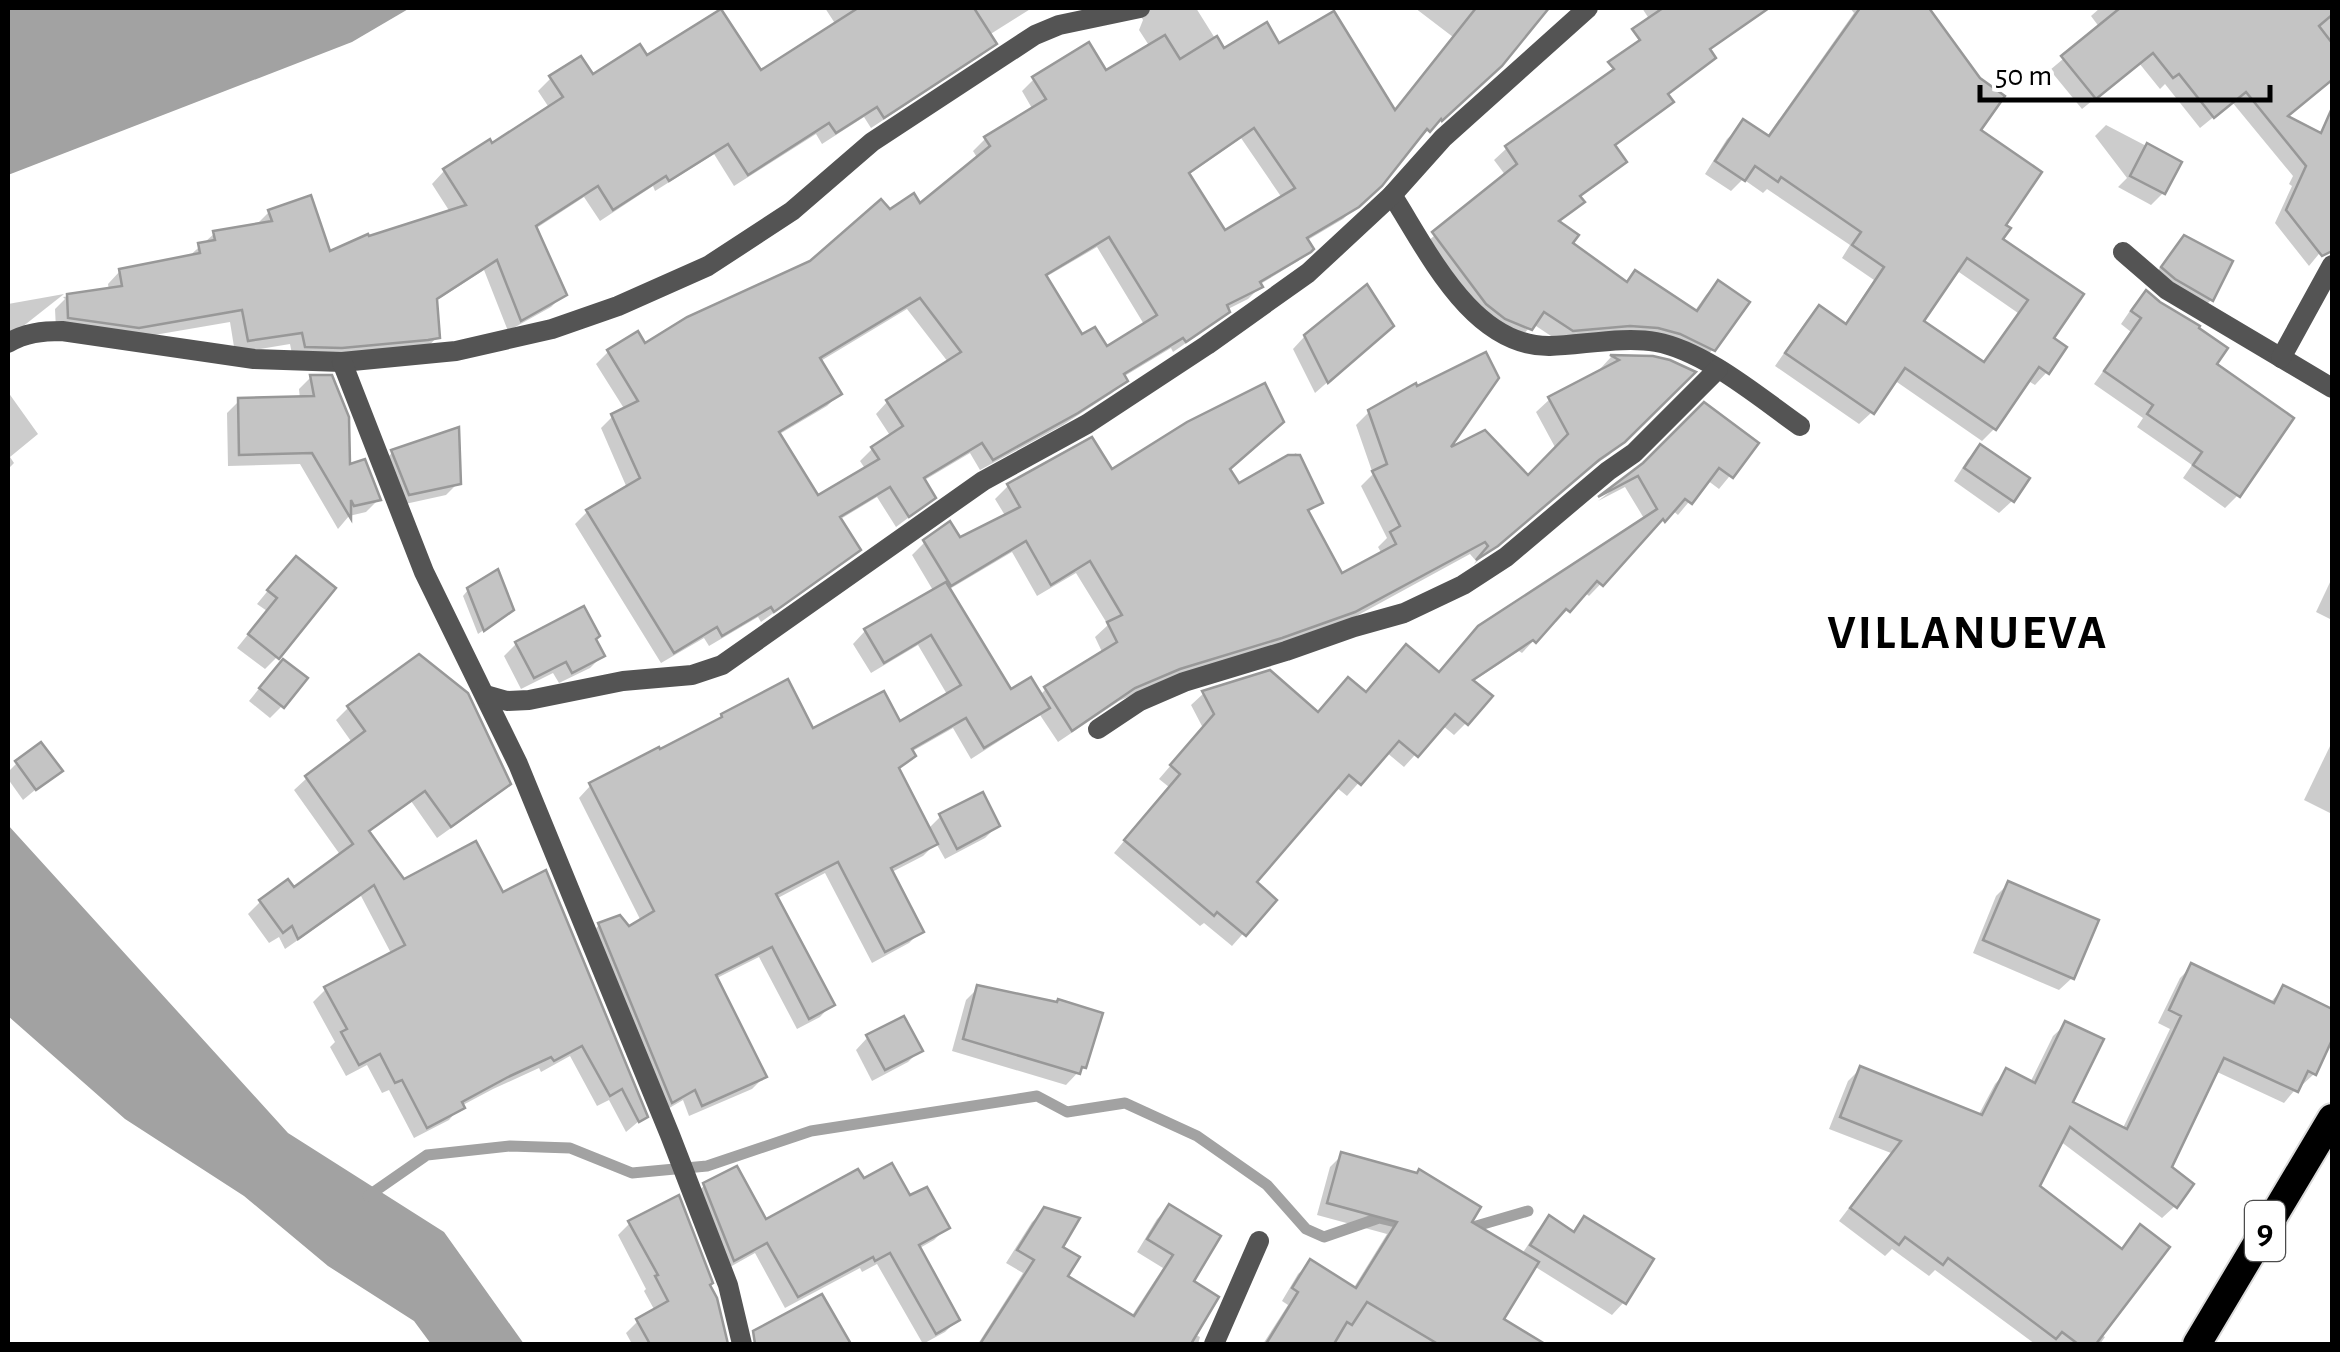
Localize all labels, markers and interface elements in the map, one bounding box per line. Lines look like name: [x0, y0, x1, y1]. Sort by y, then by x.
scale bar: [1980, 40, 2270, 102]
text: 50 m: [1995, 61, 2052, 91]
district label: VILLANUEVA: [1827, 610, 2109, 658]
road number: 9: [2245, 1201, 2285, 1261]

